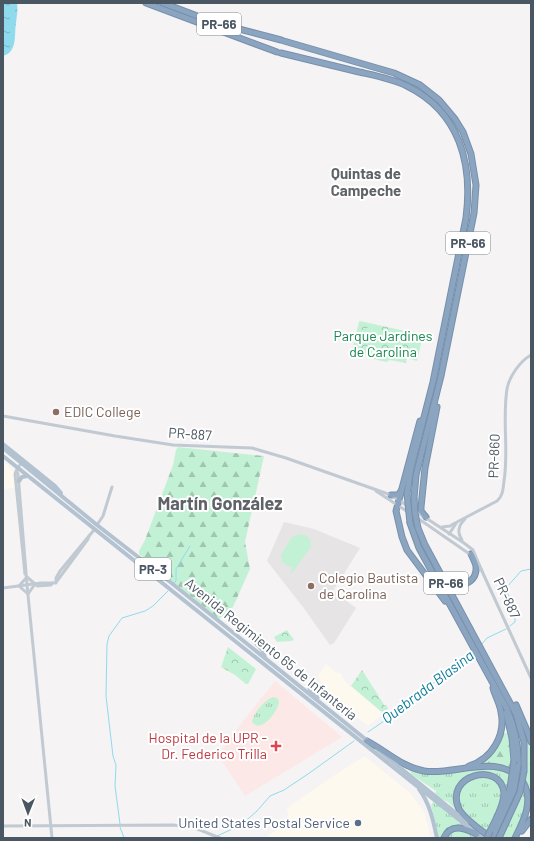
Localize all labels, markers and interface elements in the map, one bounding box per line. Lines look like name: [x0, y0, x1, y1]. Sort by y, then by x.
road number: PR-66: [197, 13, 241, 35]
district label: Quintas de Campeche: [331, 164, 401, 199]
road number: PR-66: [446, 232, 490, 254]
park label: Parque Jardines de Carolina: [334, 327, 433, 360]
place label: EDIC College: [64, 403, 141, 420]
marker: EDIC College: [51, 407, 61, 417]
street label: PR-887: [168, 424, 213, 444]
street label: PR-860: [484, 433, 503, 479]
district label: Martín González: [157, 492, 283, 514]
road number: PR-3: [135, 558, 171, 580]
place label: Colegio Bautista de Carolina: [319, 569, 418, 602]
road number: PR-66: [424, 572, 468, 594]
street label: Avenida Regimiento 65 de Infantería: [182, 574, 361, 723]
street label: PR-887: [491, 574, 525, 621]
marker: Colegio Bautista de Carolina: [306, 581, 316, 591]
water label: Quebrada Blasina: [378, 646, 477, 727]
place label: Hospital de la UPR - Dr. Federico Trilla: [149, 729, 267, 762]
marker: Hospital de la UPR - Dr. Federico Trilla: [270, 740, 282, 752]
north arrow: [8, 793, 48, 833]
place label: United States Postal Service: [178, 814, 350, 831]
text: N: [24, 817, 32, 830]
marker: United States Postal Service: [353, 818, 363, 828]

